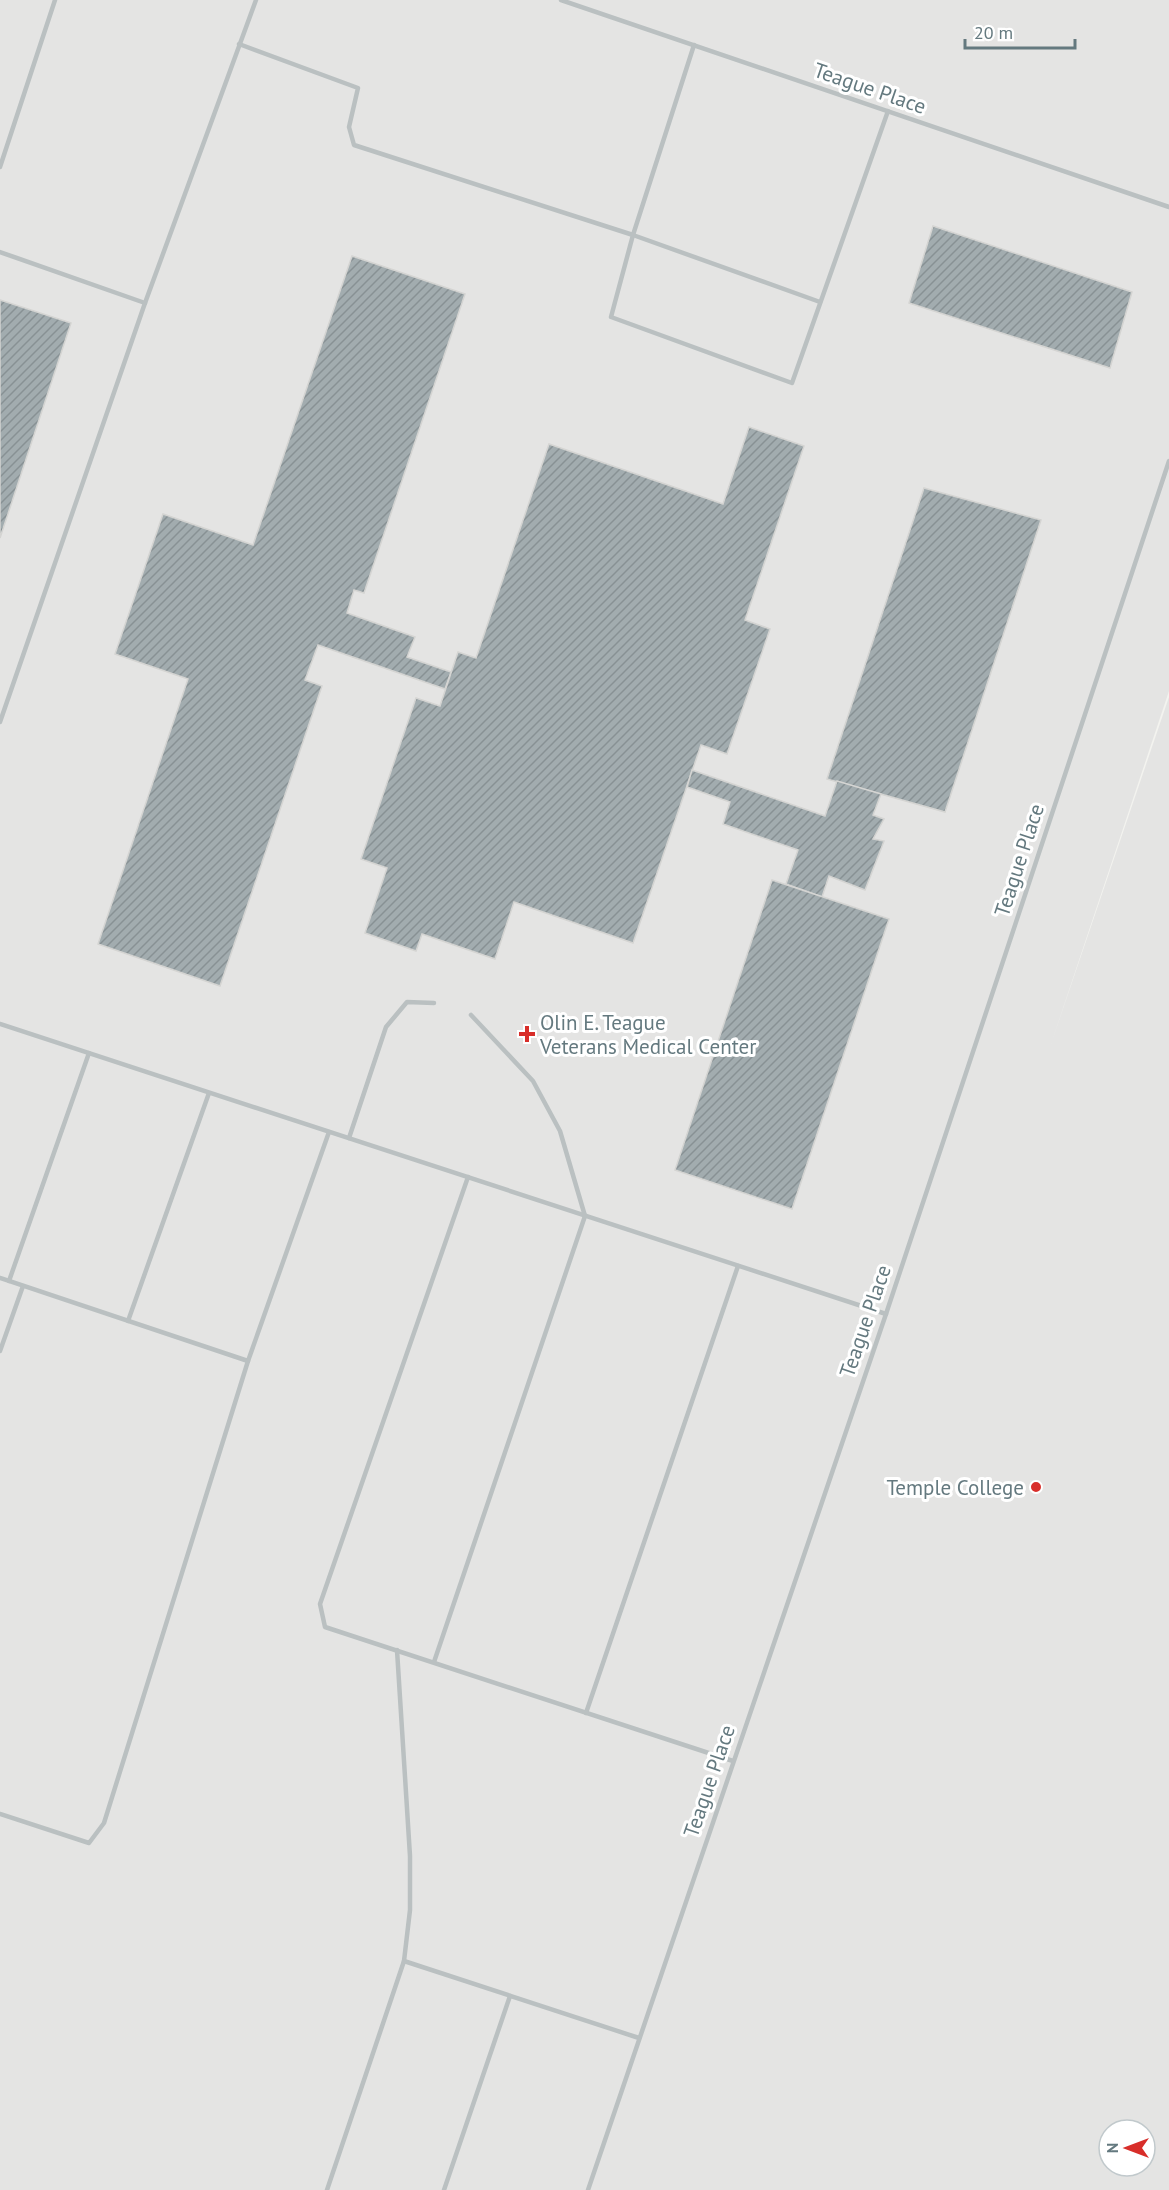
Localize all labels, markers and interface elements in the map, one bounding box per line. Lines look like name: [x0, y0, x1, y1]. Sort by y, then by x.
scale bar: [965, 12, 1074, 50]
text: 20 m: [974, 21, 1013, 44]
street label: Teague Place: [810, 56, 930, 120]
street label: Teague Place: [988, 800, 1050, 920]
place label: Olin E. Teague Veterans Medical Center: [539, 1009, 756, 1060]
marker: Olin E. Teague Veterans Medical Center: [518, 1025, 536, 1043]
street label: Teague Place: [833, 1261, 897, 1381]
place label: Temple College: [886, 1474, 1024, 1501]
marker: Temple College: [1029, 1480, 1043, 1494]
street label: Teague Place: [677, 1721, 741, 1841]
north arrow: [1097, 2118, 1157, 2178]
text: N: [1102, 2143, 1122, 2153]

